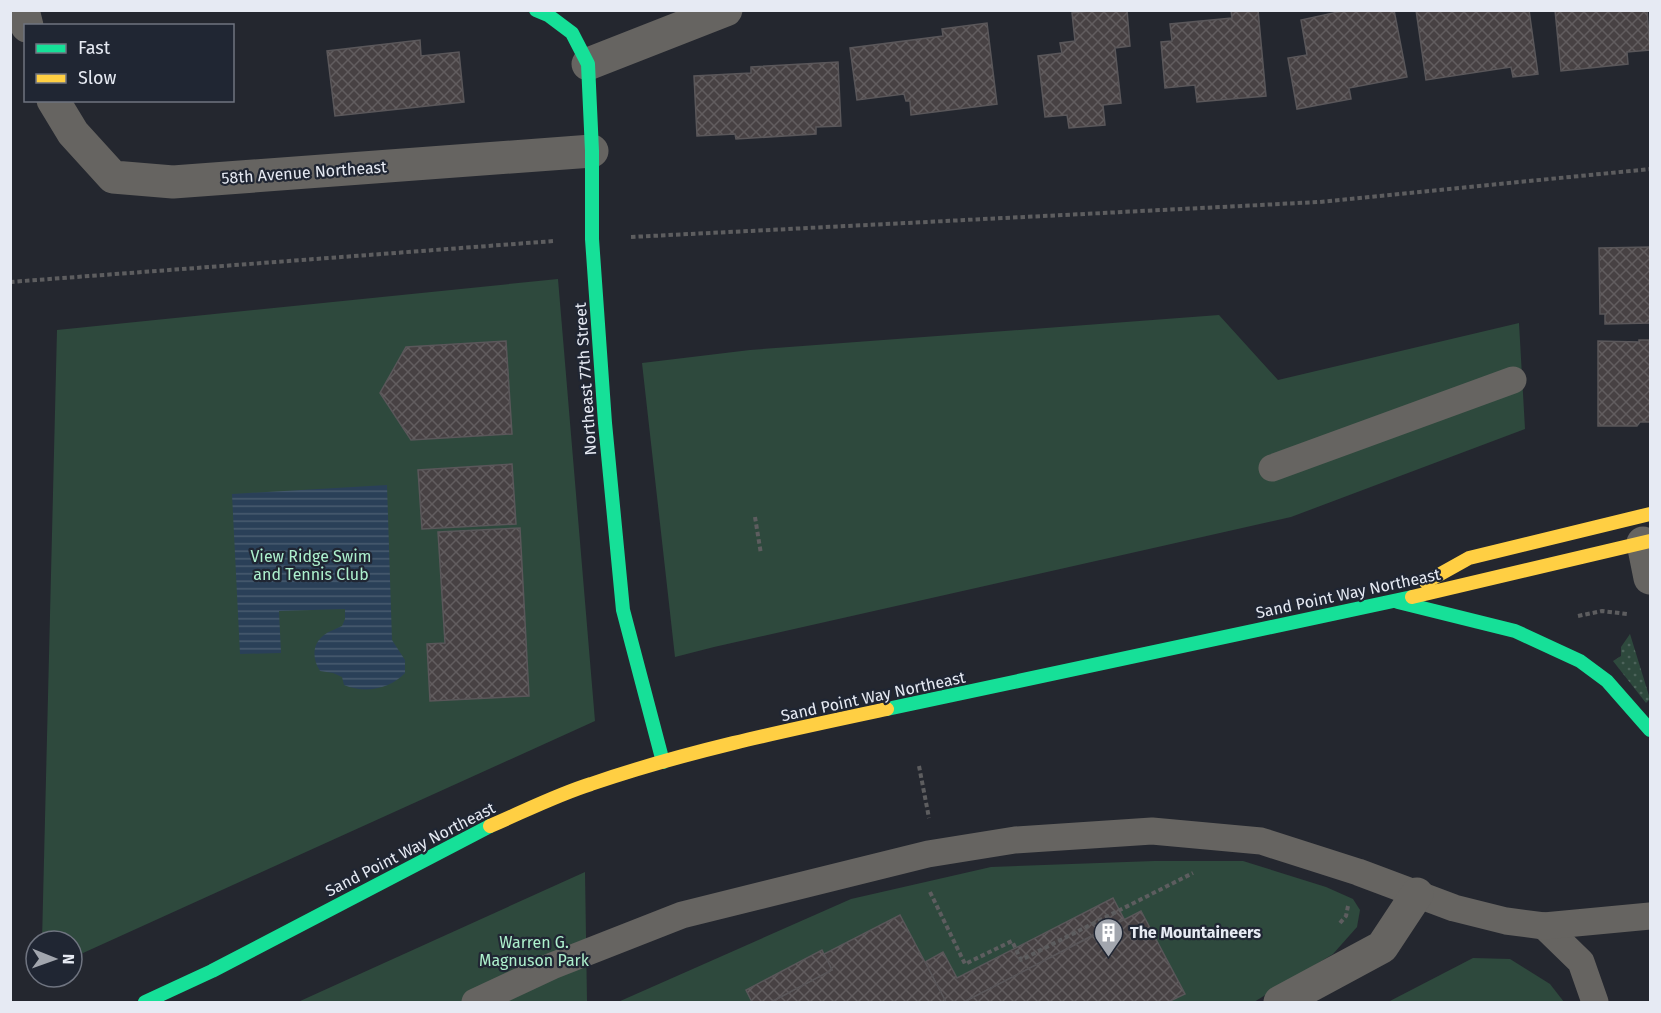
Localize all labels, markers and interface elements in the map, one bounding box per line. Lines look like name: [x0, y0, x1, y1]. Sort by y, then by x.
legend: [24, 24, 234, 102]
text: Fast: [78, 37, 111, 59]
text: Slow: [78, 67, 117, 89]
street label: 58th Avenue Northeast: [221, 157, 387, 188]
street label: Northeast 77th Street: [571, 302, 600, 456]
park label: View Ridge Swim and Tennis Club: [250, 547, 372, 584]
street label: Sand Point Way Northeast: [1254, 565, 1442, 622]
street label: Sand Point Way Northeast: [779, 668, 967, 725]
street label: Sand Point Way Northeast: [322, 798, 498, 901]
building icon: The Mountaineers: [1093, 916, 1125, 958]
place label: The Mountaineers: [1130, 923, 1261, 942]
north arrow: [24, 929, 84, 989]
park label: Warren G. Magnuson Park: [479, 933, 590, 970]
text: N: [59, 954, 78, 965]

